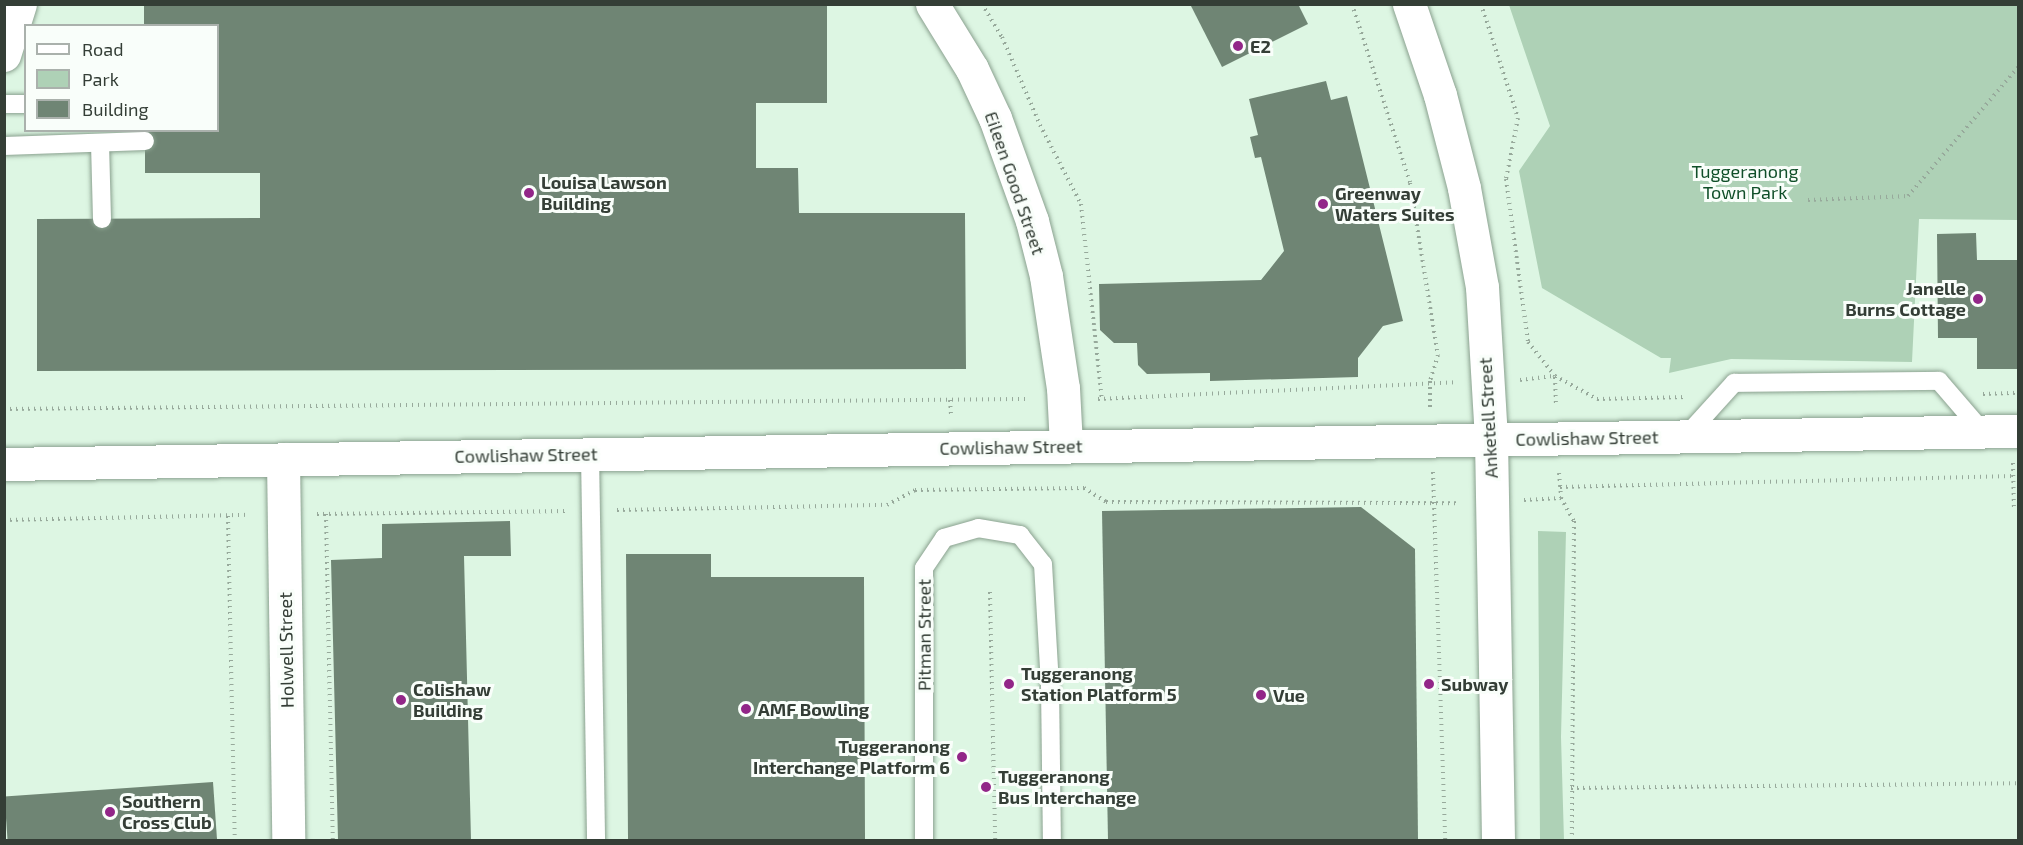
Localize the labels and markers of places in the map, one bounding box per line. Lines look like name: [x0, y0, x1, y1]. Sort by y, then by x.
place label: E2: [1250, 35, 1271, 57]
marker: E2: [1231, 39, 1245, 53]
place label: Louisa Lawson Building: [541, 172, 667, 214]
place label: Greenway Waters Suites: [1335, 183, 1455, 226]
marker: Louisa Lawson Building: [522, 186, 536, 200]
marker: Greenway Waters Suites: [1316, 197, 1330, 211]
place label: Janelle Burns Cottage: [1845, 278, 1966, 320]
marker: Janelle Burns Cottage: [1971, 292, 1985, 306]
place label: Tuggeranong Station Platform 5: [1021, 663, 1177, 706]
place label: Subway: [1441, 673, 1508, 695]
marker: Tuggeranong Station Platform 5: [1002, 677, 1016, 691]
marker: Subway: [1422, 677, 1436, 691]
place label: Colishaw Building: [413, 679, 491, 722]
place label: Vue: [1273, 684, 1305, 706]
marker: Vue: [1254, 688, 1268, 702]
marker: Colishaw Building: [394, 693, 408, 707]
place label: AMF Bowling: [758, 698, 870, 720]
marker: AMF Bowling: [739, 702, 753, 716]
place label: Tuggeranong Interchange Platform 6: [753, 736, 950, 778]
marker: Tuggeranong Interchange Platform 6: [955, 750, 969, 764]
place label: Tuggeranong Bus Interchange: [998, 766, 1136, 808]
marker: Tuggeranong Bus Interchange: [979, 780, 993, 794]
place label: Southern Cross Club: [122, 791, 212, 834]
marker: Southern Cross Club: [103, 805, 117, 819]

